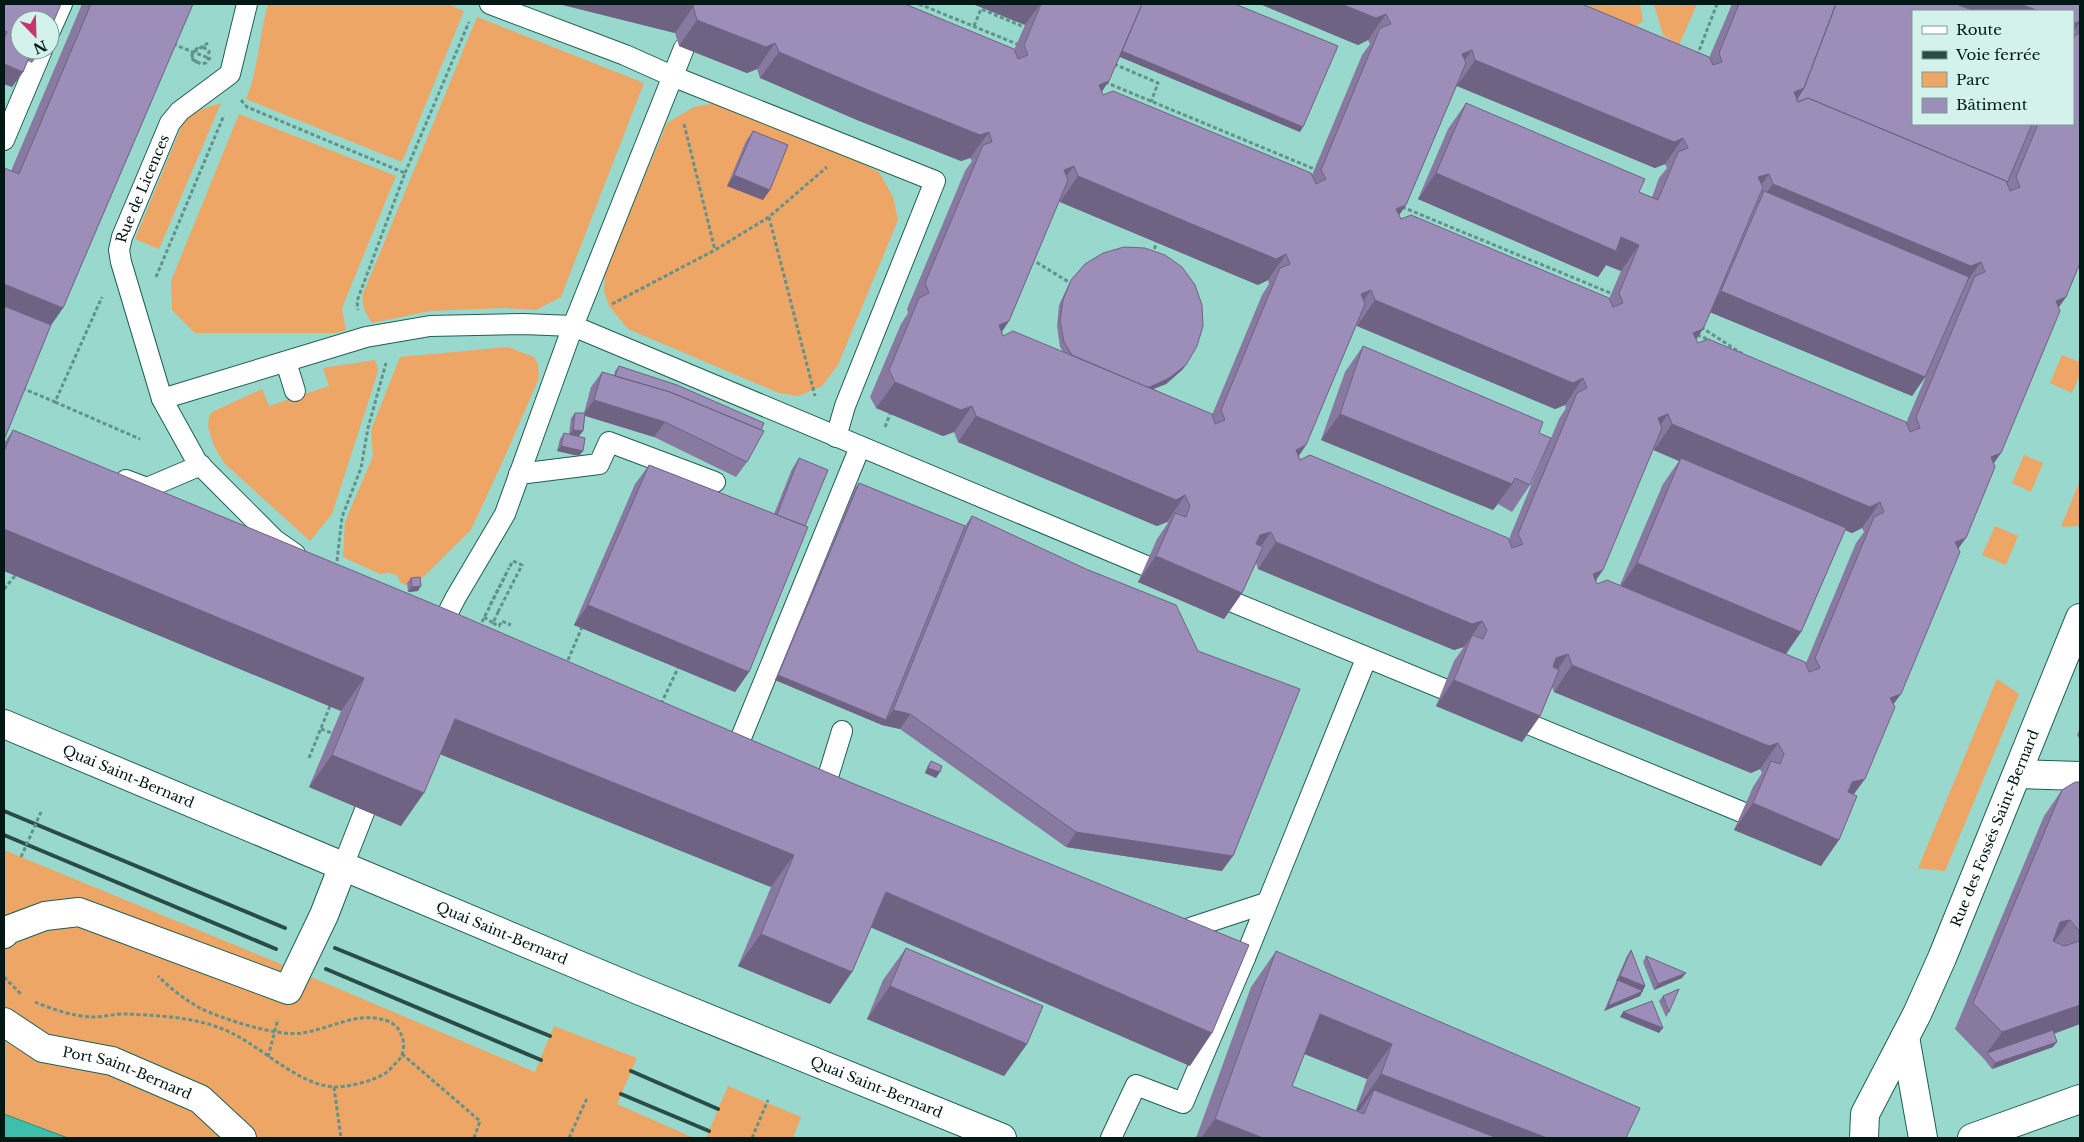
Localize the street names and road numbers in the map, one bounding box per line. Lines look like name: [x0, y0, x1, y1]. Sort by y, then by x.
street label: Rue de Licences: [112, 132, 173, 244]
street label: Rue des Fossés Saint-Bernard: [1947, 727, 2043, 930]
street label: Quai Saint-Bernard: [60, 741, 197, 812]
street label: Quai Saint-Bernard: [433, 897, 571, 969]
street label: Port Saint-Bernard: [61, 1043, 195, 1104]
street label: Quai Saint-Bernard: [808, 1052, 946, 1122]

